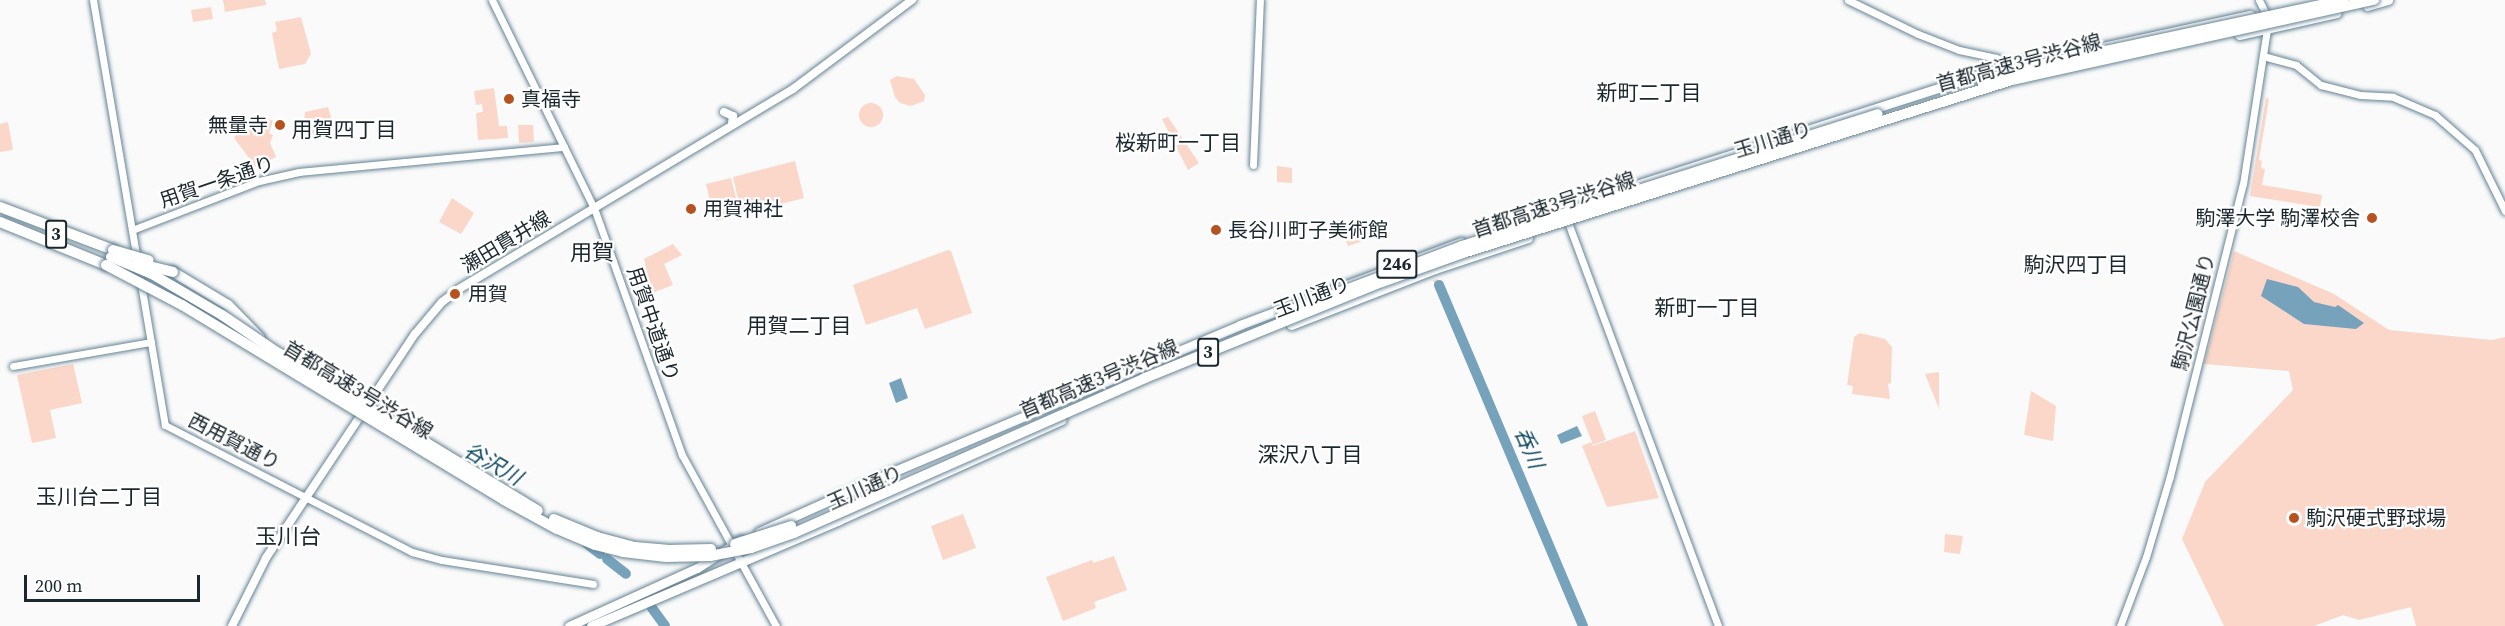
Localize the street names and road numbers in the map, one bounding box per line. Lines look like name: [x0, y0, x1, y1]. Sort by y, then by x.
street label: 首都高速3号渋谷線: [1934, 29, 2104, 97]
street label: 玉川通り: [1731, 117, 1815, 163]
street label: 用賀一条通り: [156, 151, 278, 213]
street label: 首都高速3号渋谷線: [1469, 167, 1639, 243]
street label: 瀬田貫井線: [457, 206, 555, 278]
road number: 3: [44, 219, 68, 249]
road number: 246: [1376, 249, 1418, 279]
street label: 駒沢公園通り: [2168, 251, 2220, 373]
street label: 用賀中道通り: [622, 263, 684, 385]
street label: 玉川通り: [1270, 271, 1354, 323]
street label: 首都高速3号渋谷線: [1016, 335, 1182, 423]
street label: 首都高速3号渋谷線: [279, 336, 437, 444]
road number: 3: [1196, 337, 1220, 367]
street label: 西用賀通り: [184, 409, 284, 475]
street label: 玉川通り: [824, 461, 906, 515]

